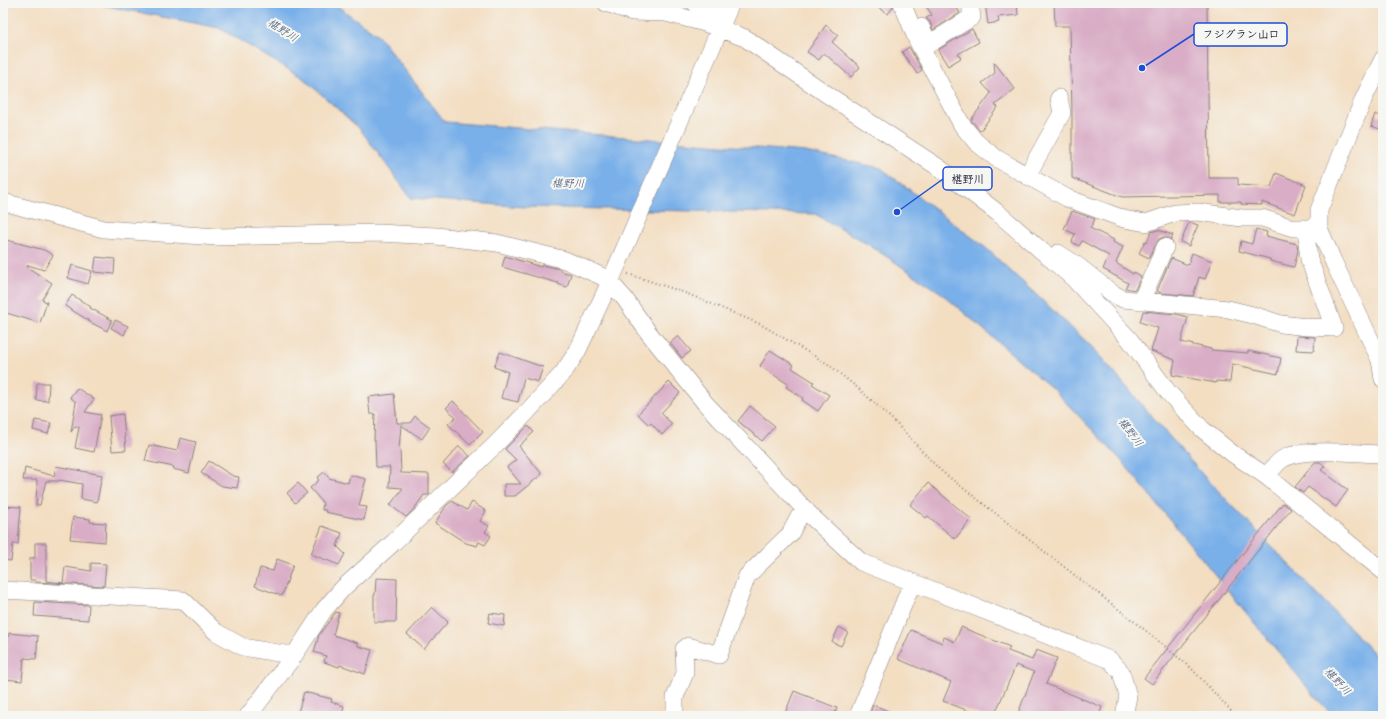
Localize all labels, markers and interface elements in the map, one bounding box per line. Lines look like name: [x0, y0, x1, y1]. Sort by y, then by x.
water label: 椹野川: [265, 16, 300, 45]
callout: フジグラン山口: [1194, 23, 1287, 46]
text: フジグラン山口: [1203, 28, 1279, 41]
callout: 椹野川: [943, 167, 992, 190]
text: 椹野川: [952, 173, 985, 186]
water label: 椹野川: [551, 177, 585, 190]
water label: 椹野川: [1115, 415, 1146, 449]
water label: 椹野川: [1322, 665, 1354, 698]

